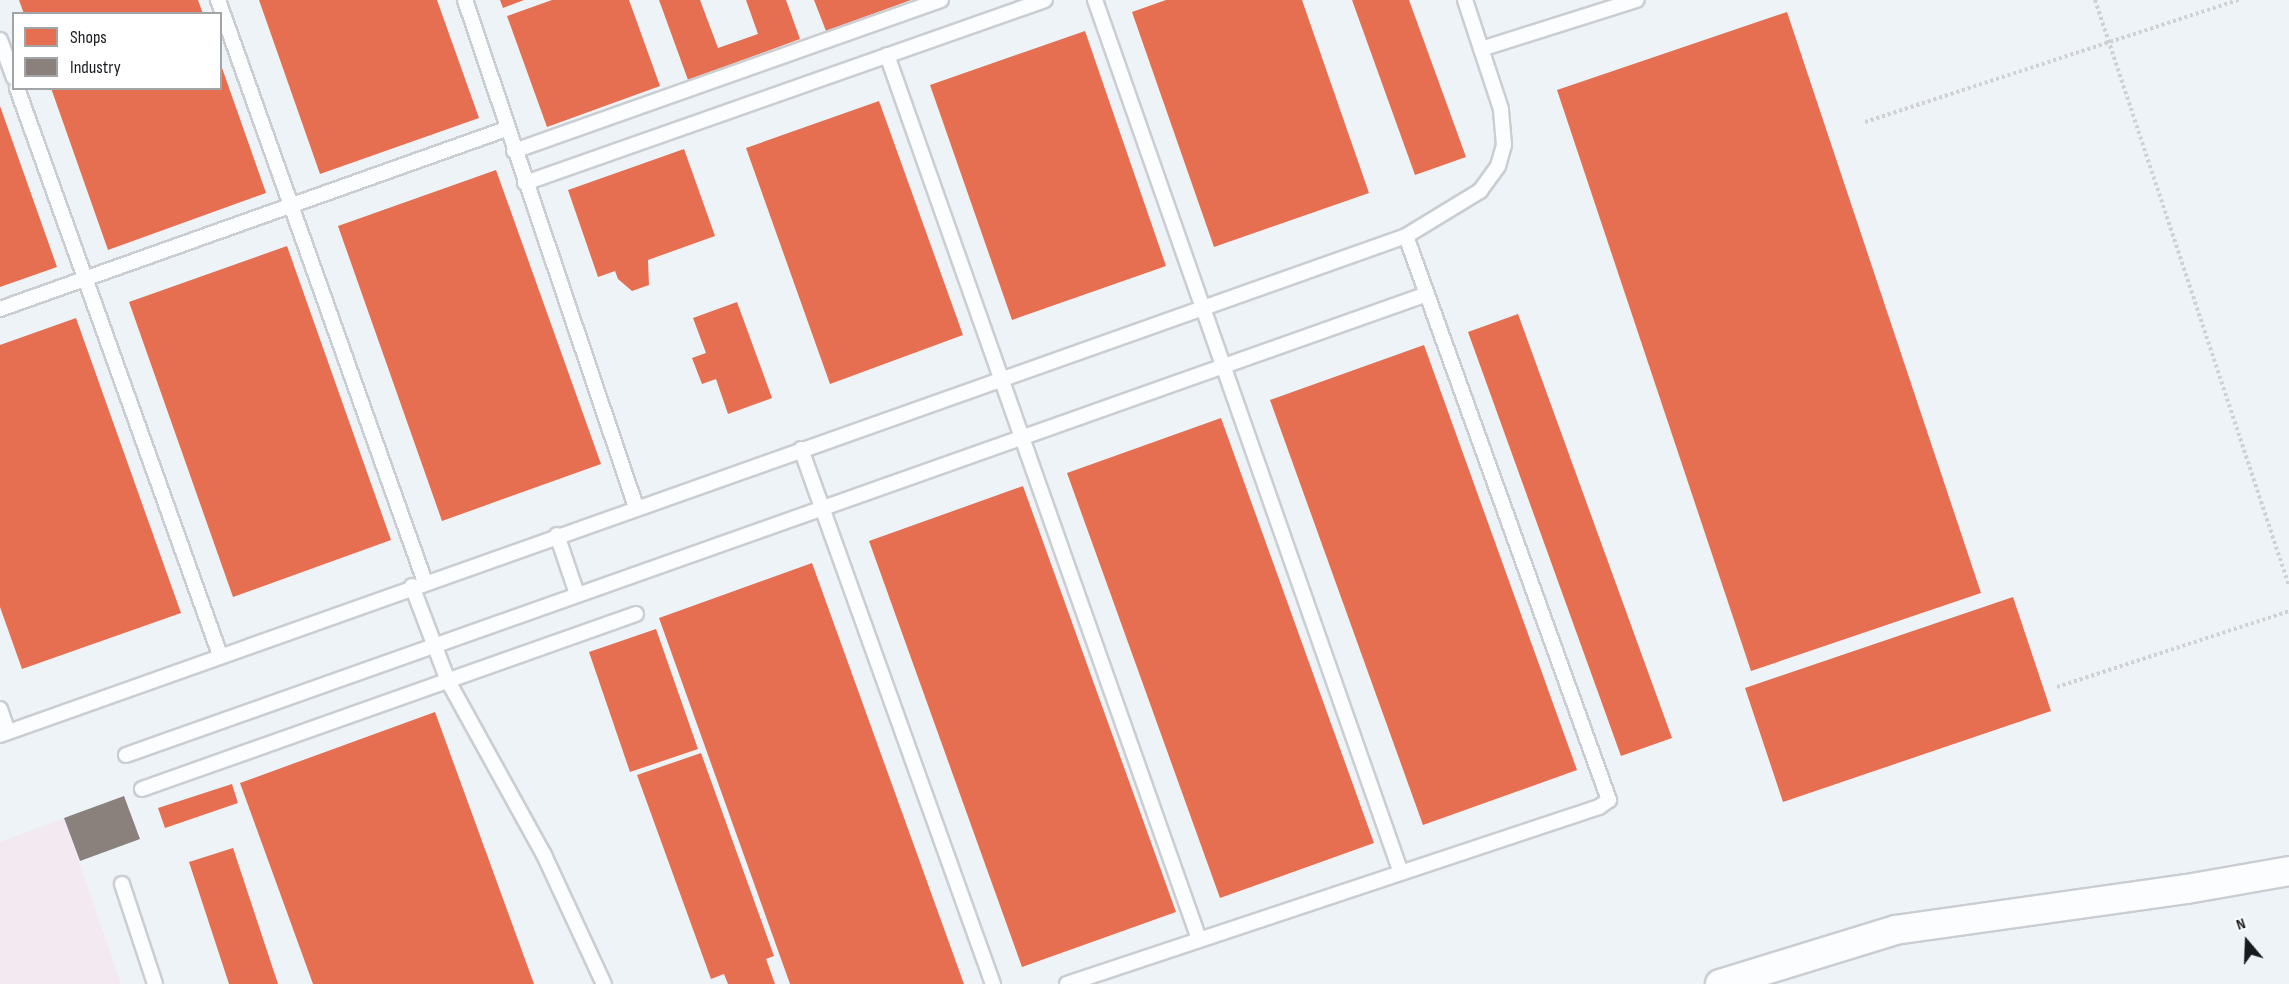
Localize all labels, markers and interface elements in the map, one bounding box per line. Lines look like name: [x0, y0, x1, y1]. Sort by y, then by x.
legend: [12, 12, 222, 90]
text: Shops: [70, 27, 107, 48]
text: Industry: [70, 57, 121, 78]
north arrow: [2217, 912, 2277, 972]
text: N: [2234, 914, 2248, 935]

